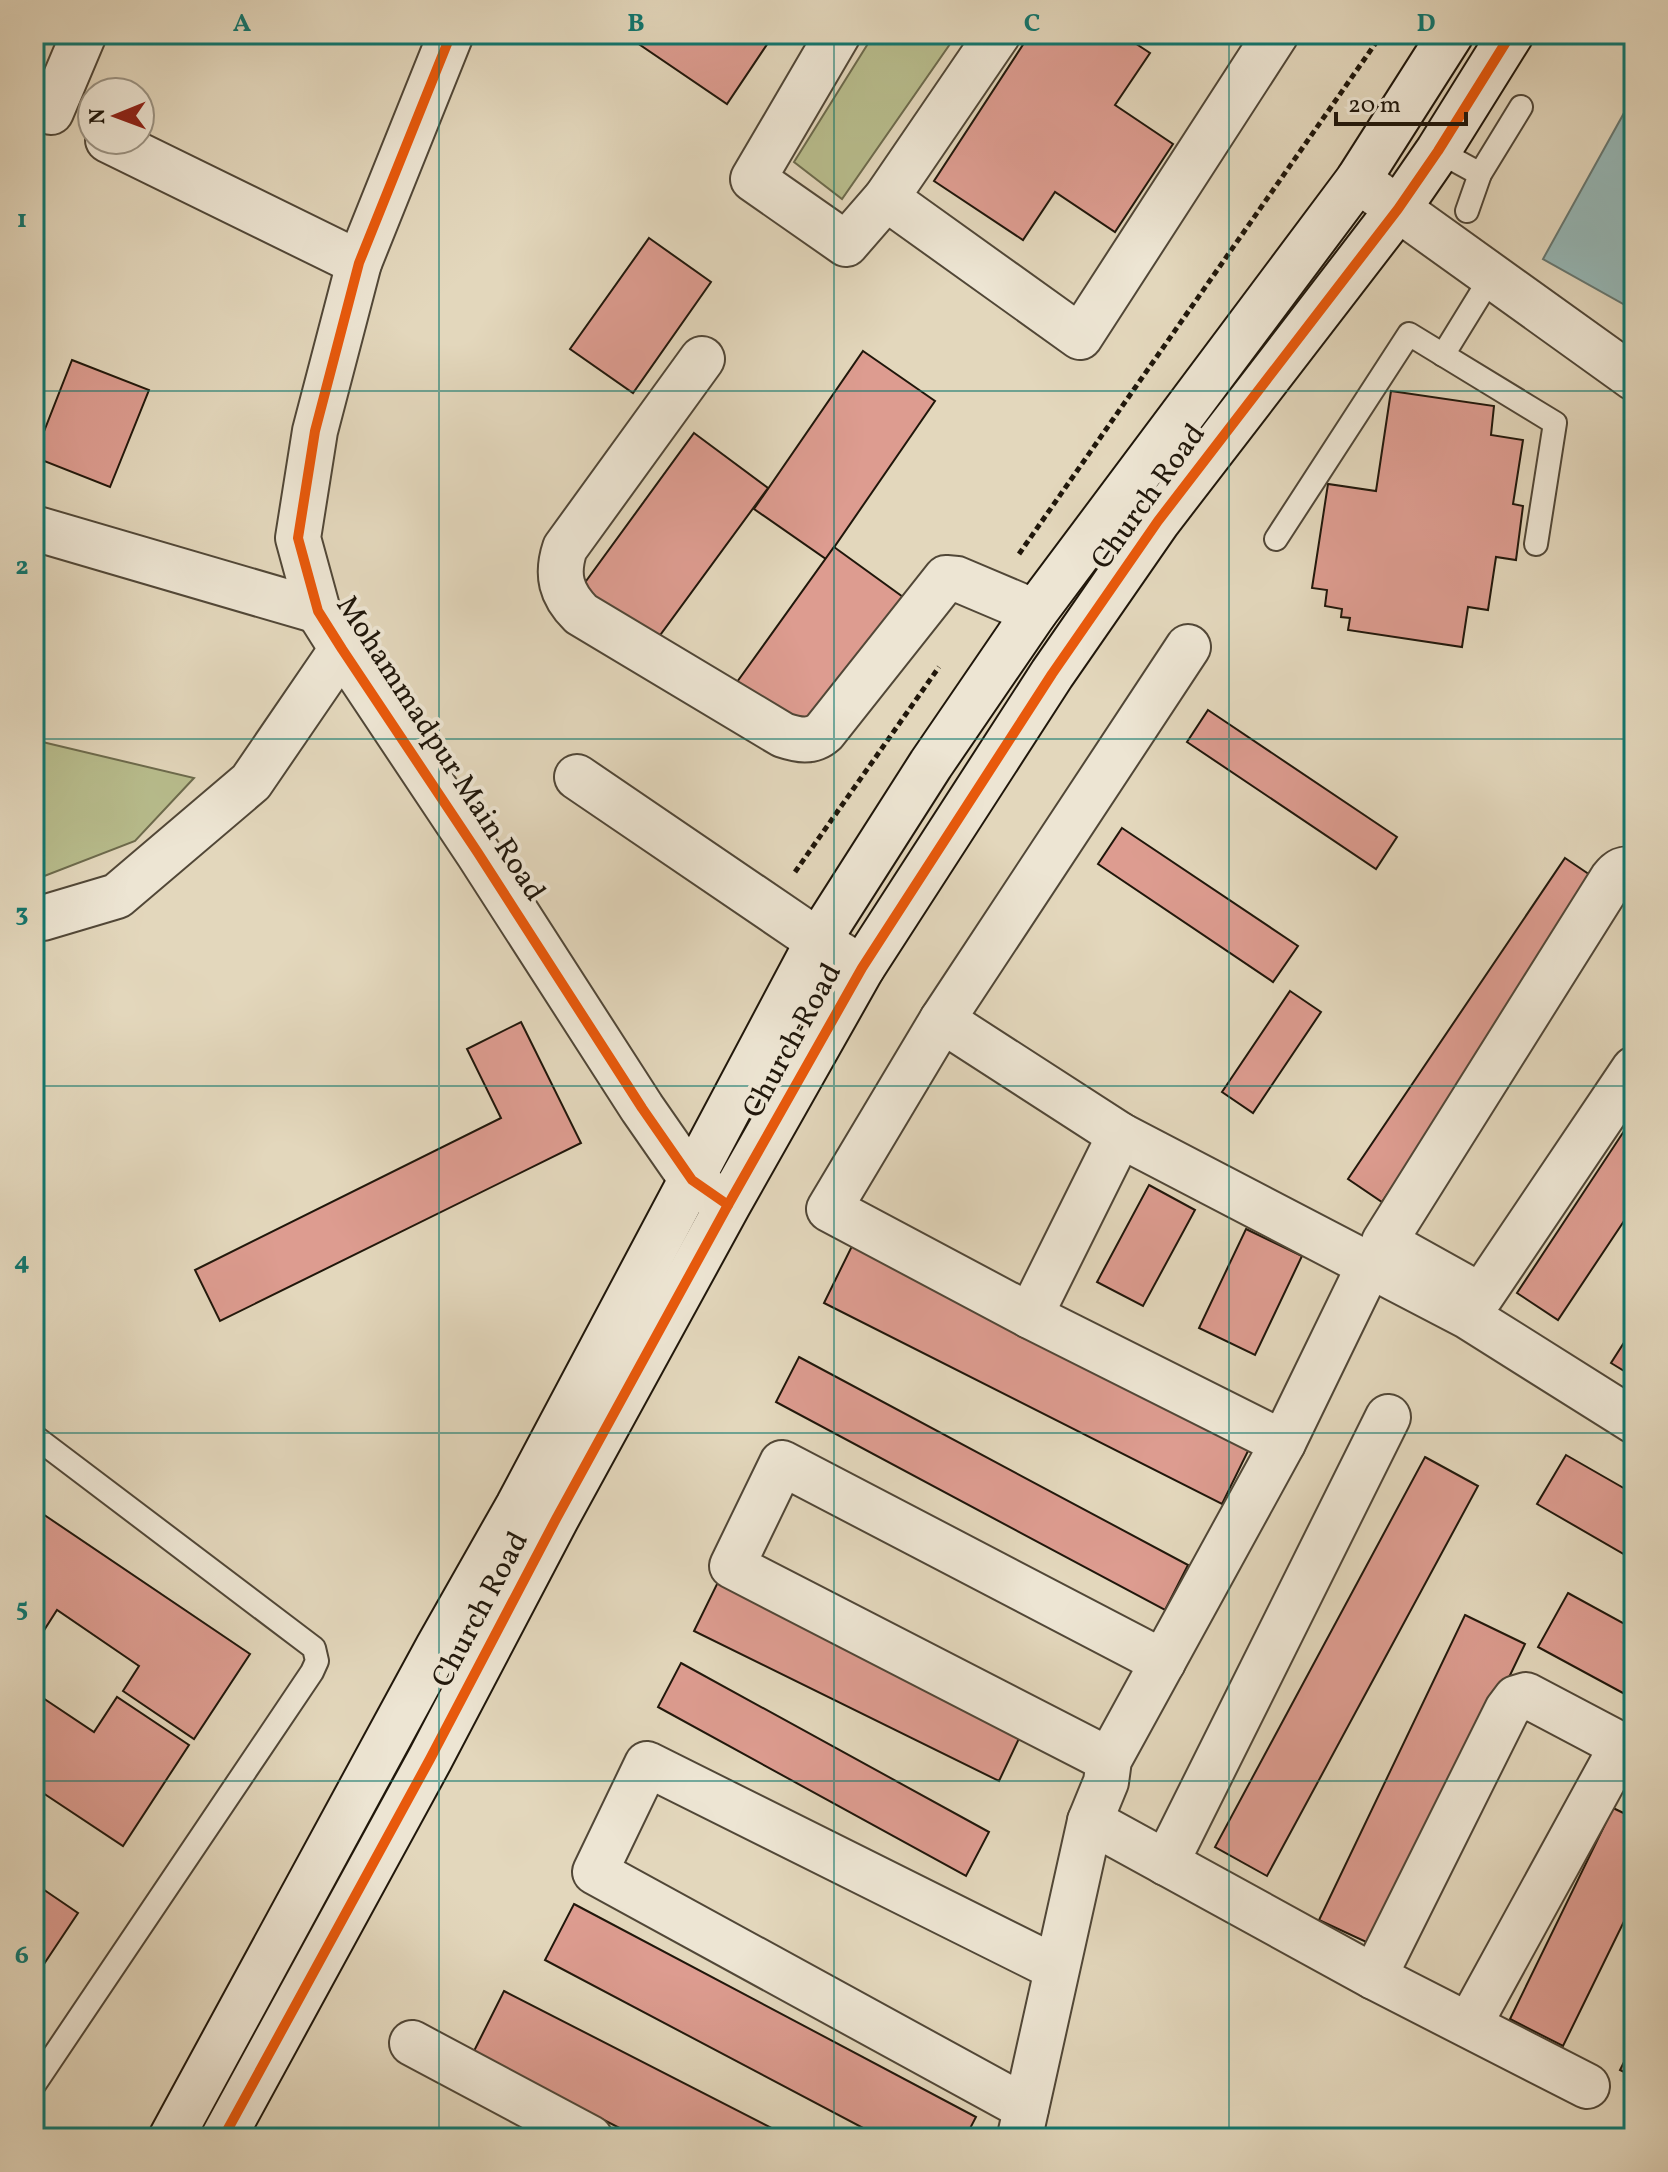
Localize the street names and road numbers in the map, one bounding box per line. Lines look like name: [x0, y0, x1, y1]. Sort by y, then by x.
street label: Church Road: [1082, 415, 1216, 579]
street label: Mohammadpur Main Road: [325, 588, 555, 910]
street label: Church Road: [733, 956, 853, 1126]
street label: Church Road: [422, 1525, 540, 1695]

